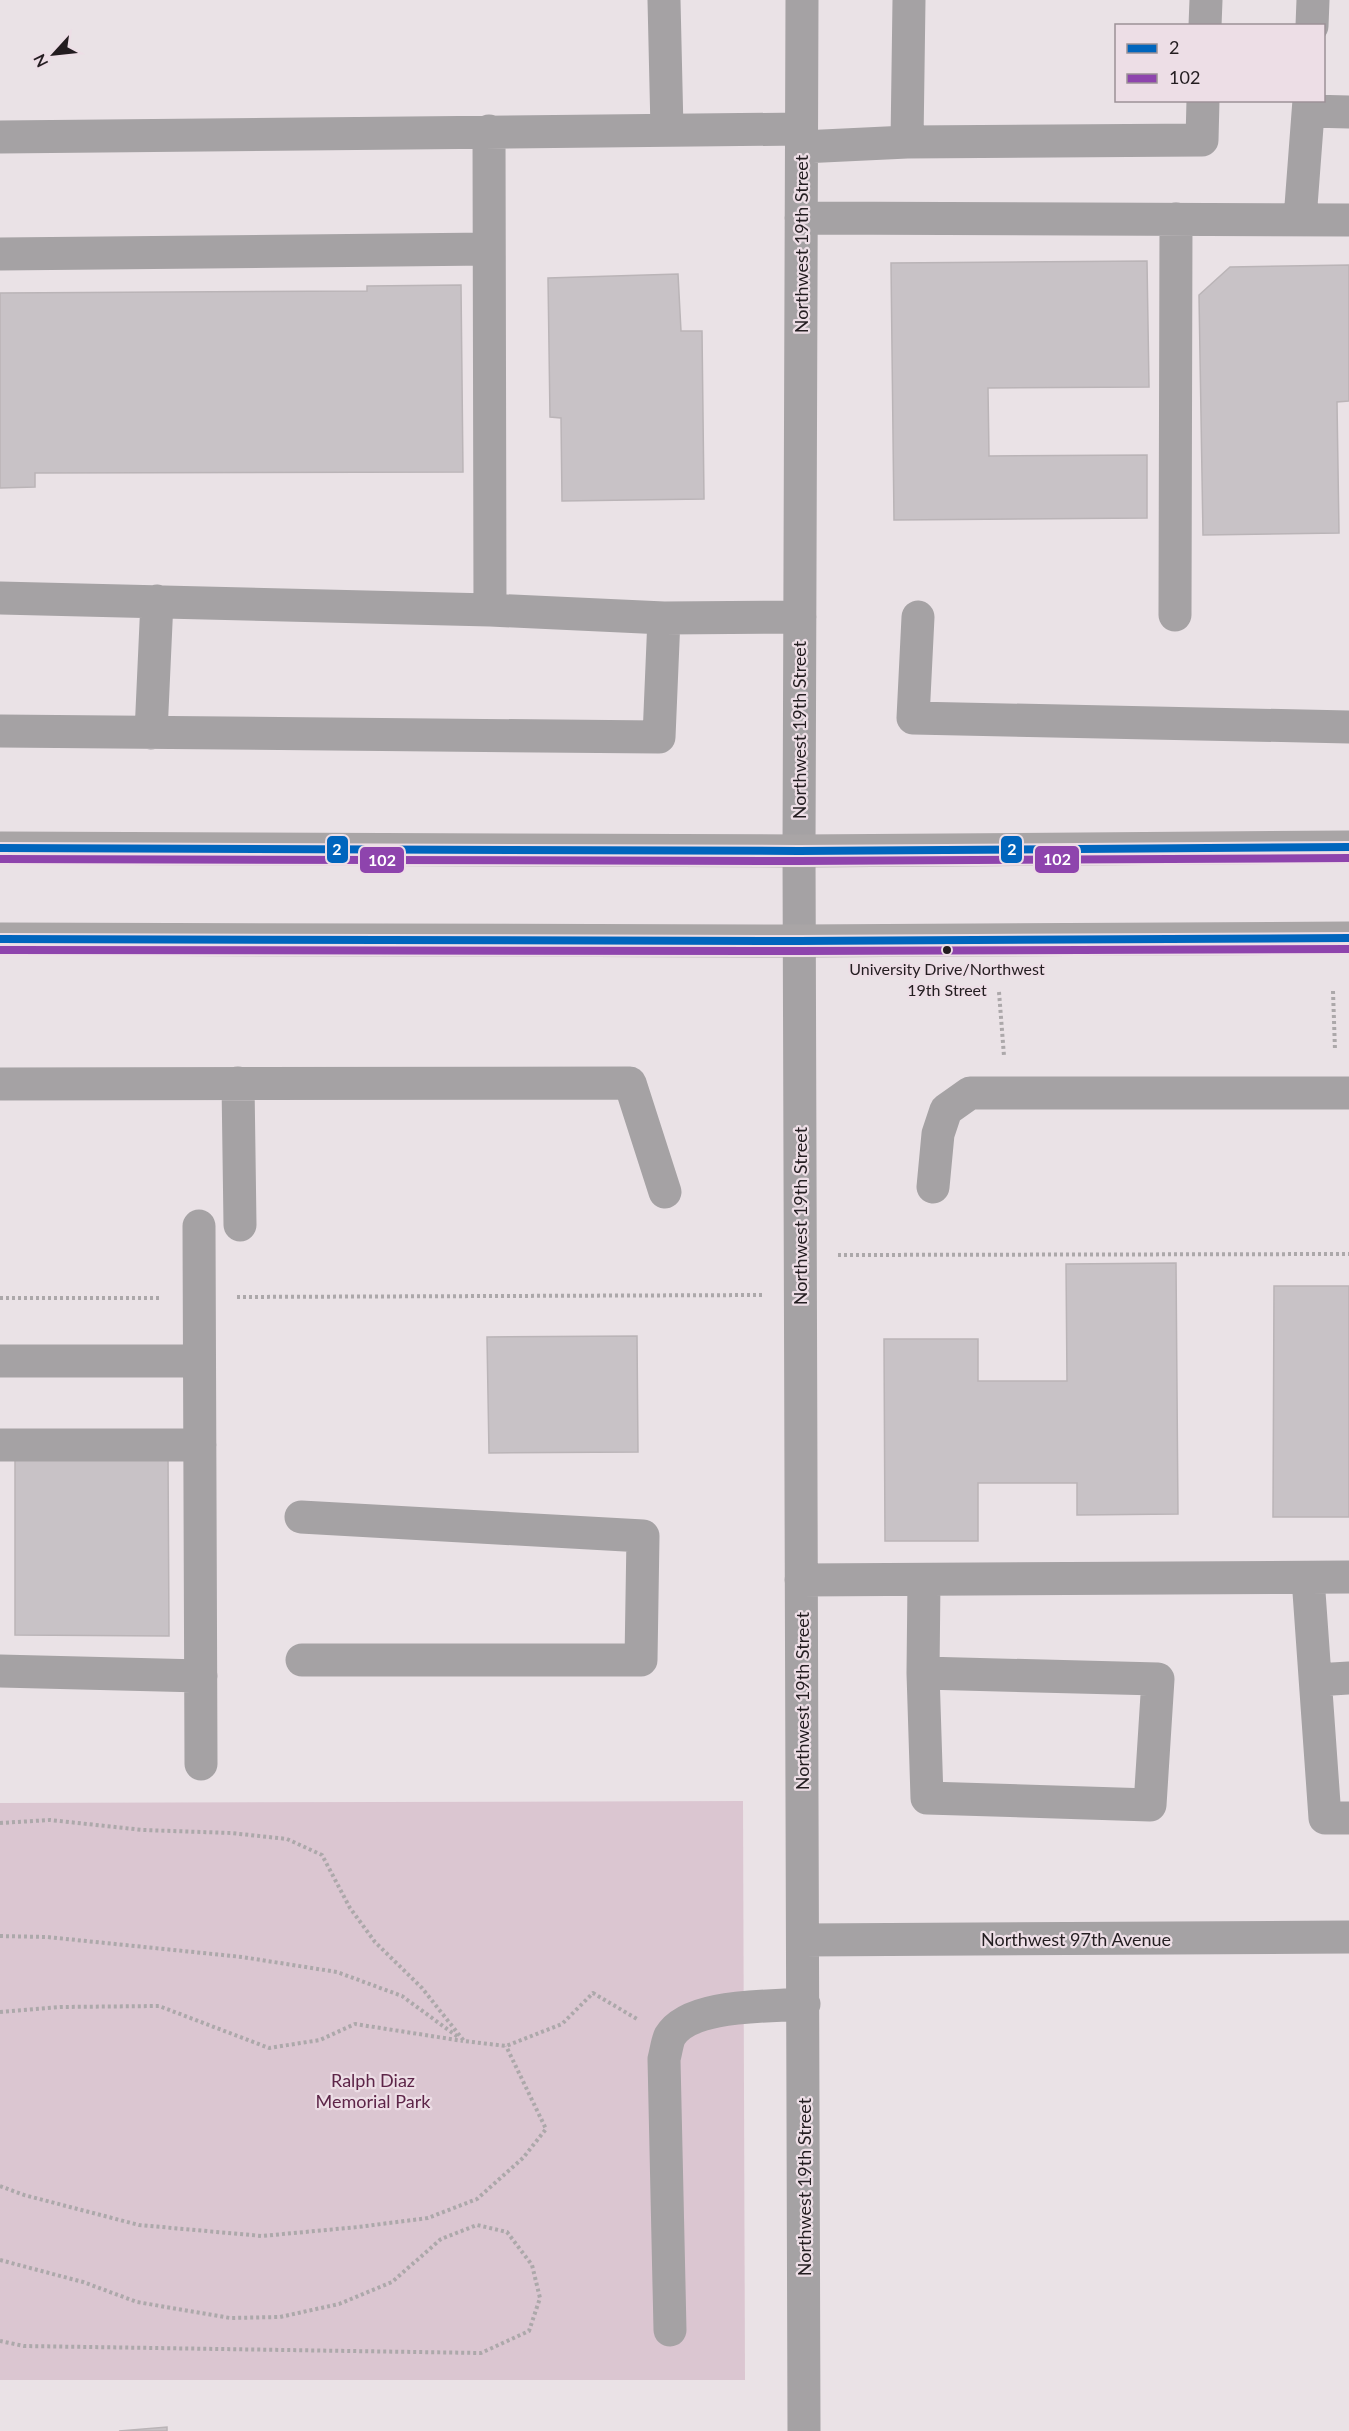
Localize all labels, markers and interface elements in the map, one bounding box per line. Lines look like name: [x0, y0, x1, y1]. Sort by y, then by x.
north arrow: [24, 24, 84, 84]
legend: [1115, 24, 1325, 102]
text: 2: [1169, 36, 1179, 58]
text: N: [29, 51, 51, 71]
text: 102: [1169, 66, 1200, 88]
street label: Northwest 19th Street: [790, 154, 812, 333]
street label: Northwest 19th Street: [788, 640, 810, 819]
line badge: 2: [326, 835, 349, 864]
line badge: 2: [1000, 835, 1023, 864]
text: 2: [332, 839, 342, 858]
text: 2: [1007, 839, 1017, 858]
line badge: 102: [1034, 845, 1080, 874]
line badge: 102: [359, 846, 405, 874]
text: 102: [1043, 849, 1071, 868]
text: 102: [368, 850, 396, 869]
marker: University Drive/Northwest 19th Street: [941, 944, 953, 956]
place label: University Drive/Northwest 19th Street: [849, 959, 1045, 999]
street label: Northwest 19th Street: [789, 1126, 811, 1305]
street label: Northwest 19th Street: [791, 1611, 813, 1790]
street label: Northwest 97th Avenue: [981, 1928, 1171, 1950]
park label: Ralph Diaz Memorial Park: [316, 2069, 431, 2112]
street label: Northwest 19th Street: [793, 2097, 815, 2276]

